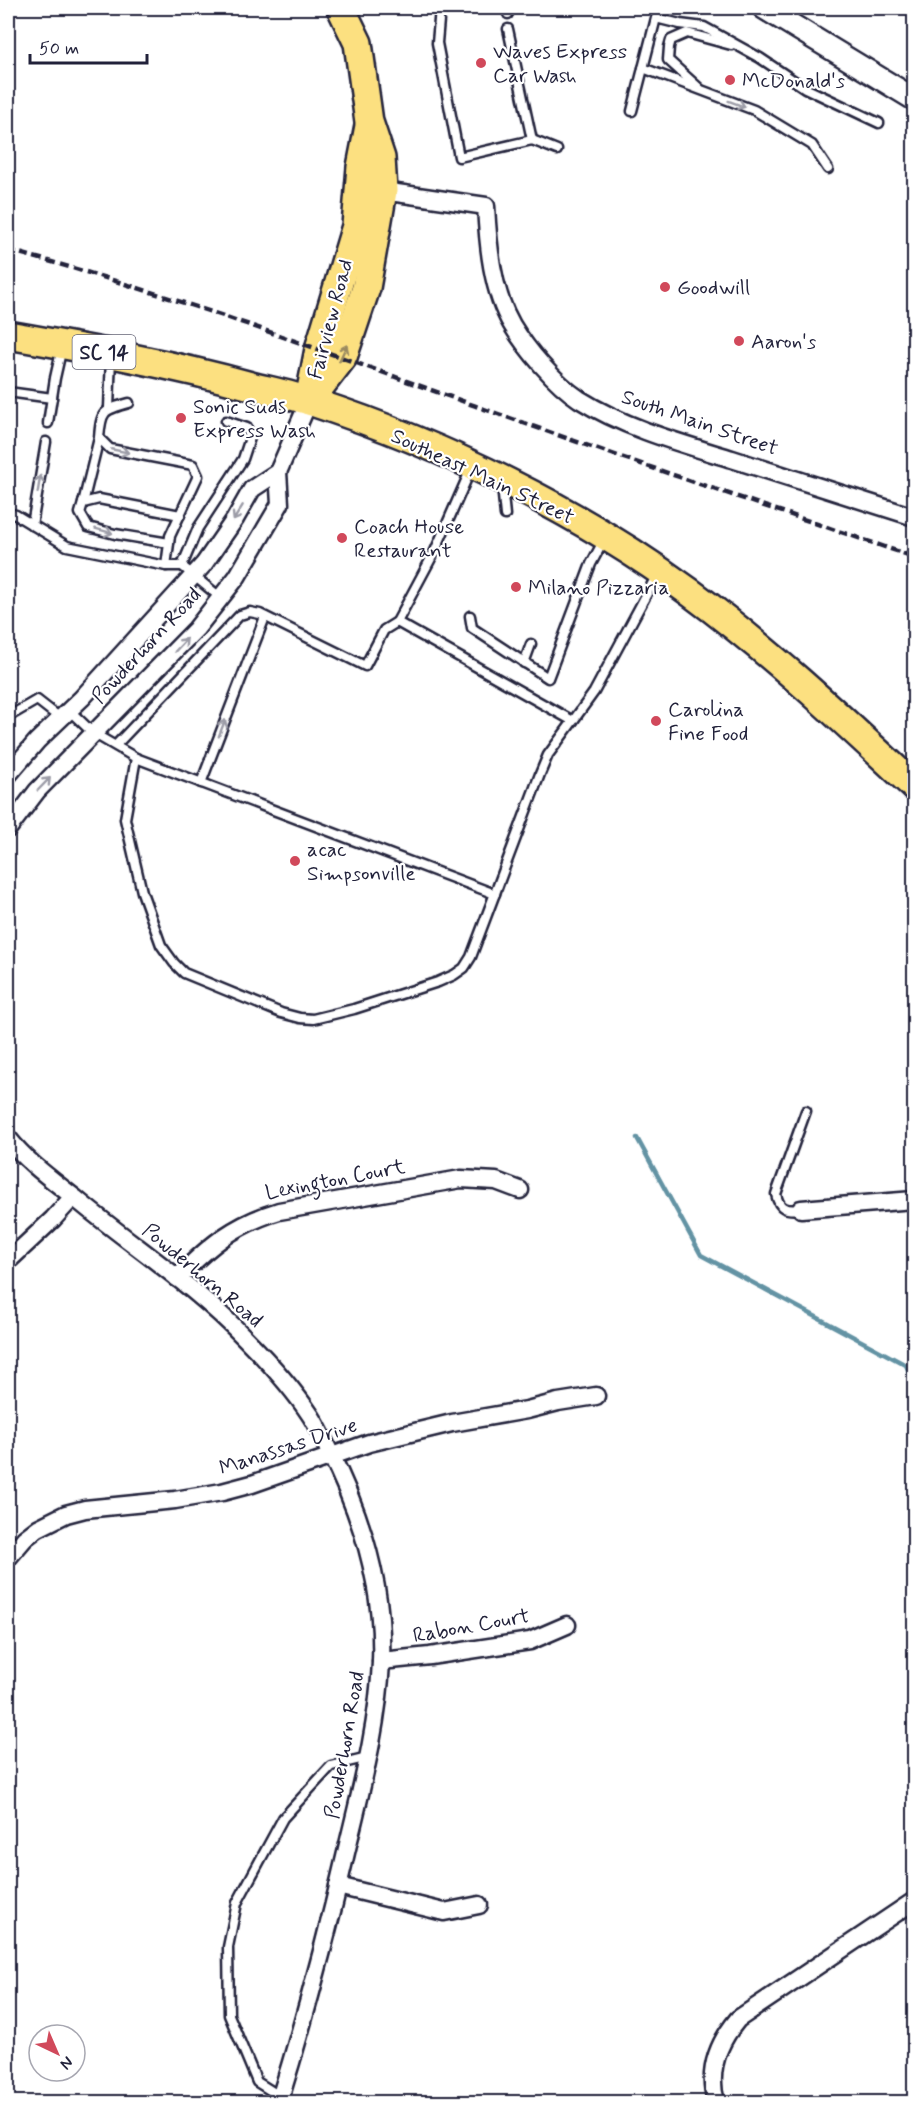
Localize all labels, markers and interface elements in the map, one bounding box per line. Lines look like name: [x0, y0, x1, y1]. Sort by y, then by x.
scale bar: [30, 27, 147, 65]
text: 50 m: [39, 37, 79, 61]
place label: Waves Express Car Wash: [493, 38, 627, 90]
marker: Waves Express Car Wash: [474, 56, 488, 70]
place label: McDonald's: [742, 67, 845, 95]
marker: McDonald's: [723, 73, 737, 87]
one-way arrow: [727, 100, 746, 111]
street label: Fairview Road: [301, 256, 360, 382]
place label: Goodwill: [677, 274, 750, 302]
marker: Goodwill: [658, 280, 672, 294]
place label: Aaron's: [751, 328, 816, 356]
marker: Aaron's: [732, 334, 746, 348]
road number: SC 14: [72, 335, 136, 369]
one-way arrow: [337, 345, 349, 363]
street label: South Main Street: [618, 383, 782, 463]
place label: Sonic Suds Express Wash: [193, 393, 316, 445]
marker: Sonic Suds Express Wash: [174, 411, 188, 425]
street label: Southeast Main Street: [386, 422, 579, 532]
one-way arrow: [110, 446, 130, 457]
one-way arrow: [34, 475, 45, 494]
one-way arrow: [232, 504, 244, 521]
place label: Coach House Restaurant: [354, 513, 464, 565]
one-way arrow: [95, 526, 114, 538]
marker: Coach House Restaurant: [335, 531, 349, 545]
place label: Milano Pizzaria: [528, 574, 669, 602]
marker: Milano Pizzaria: [509, 580, 523, 594]
street label: Powderhorn Road: [86, 581, 208, 710]
one-way arrow: [174, 637, 189, 652]
place label: Carolina Fine Food: [668, 696, 748, 748]
marker: Carolina Fine Food: [649, 714, 663, 728]
one-way arrow: [217, 719, 228, 738]
one-way arrow: [37, 776, 52, 791]
place label: acac Simpsonville: [307, 836, 416, 888]
marker: acac Simpsonville: [288, 854, 302, 868]
street label: Lexington Court: [263, 1153, 408, 1209]
street label: Powderhorn Road: [136, 1217, 269, 1335]
street label: Manassas Drive: [216, 1411, 361, 1482]
street label: Rabon Court: [411, 1602, 532, 1650]
street label: Powderhorn Road: [318, 1669, 372, 1821]
north arrow: [27, 2023, 87, 2083]
text: N: [55, 2051, 78, 2074]

